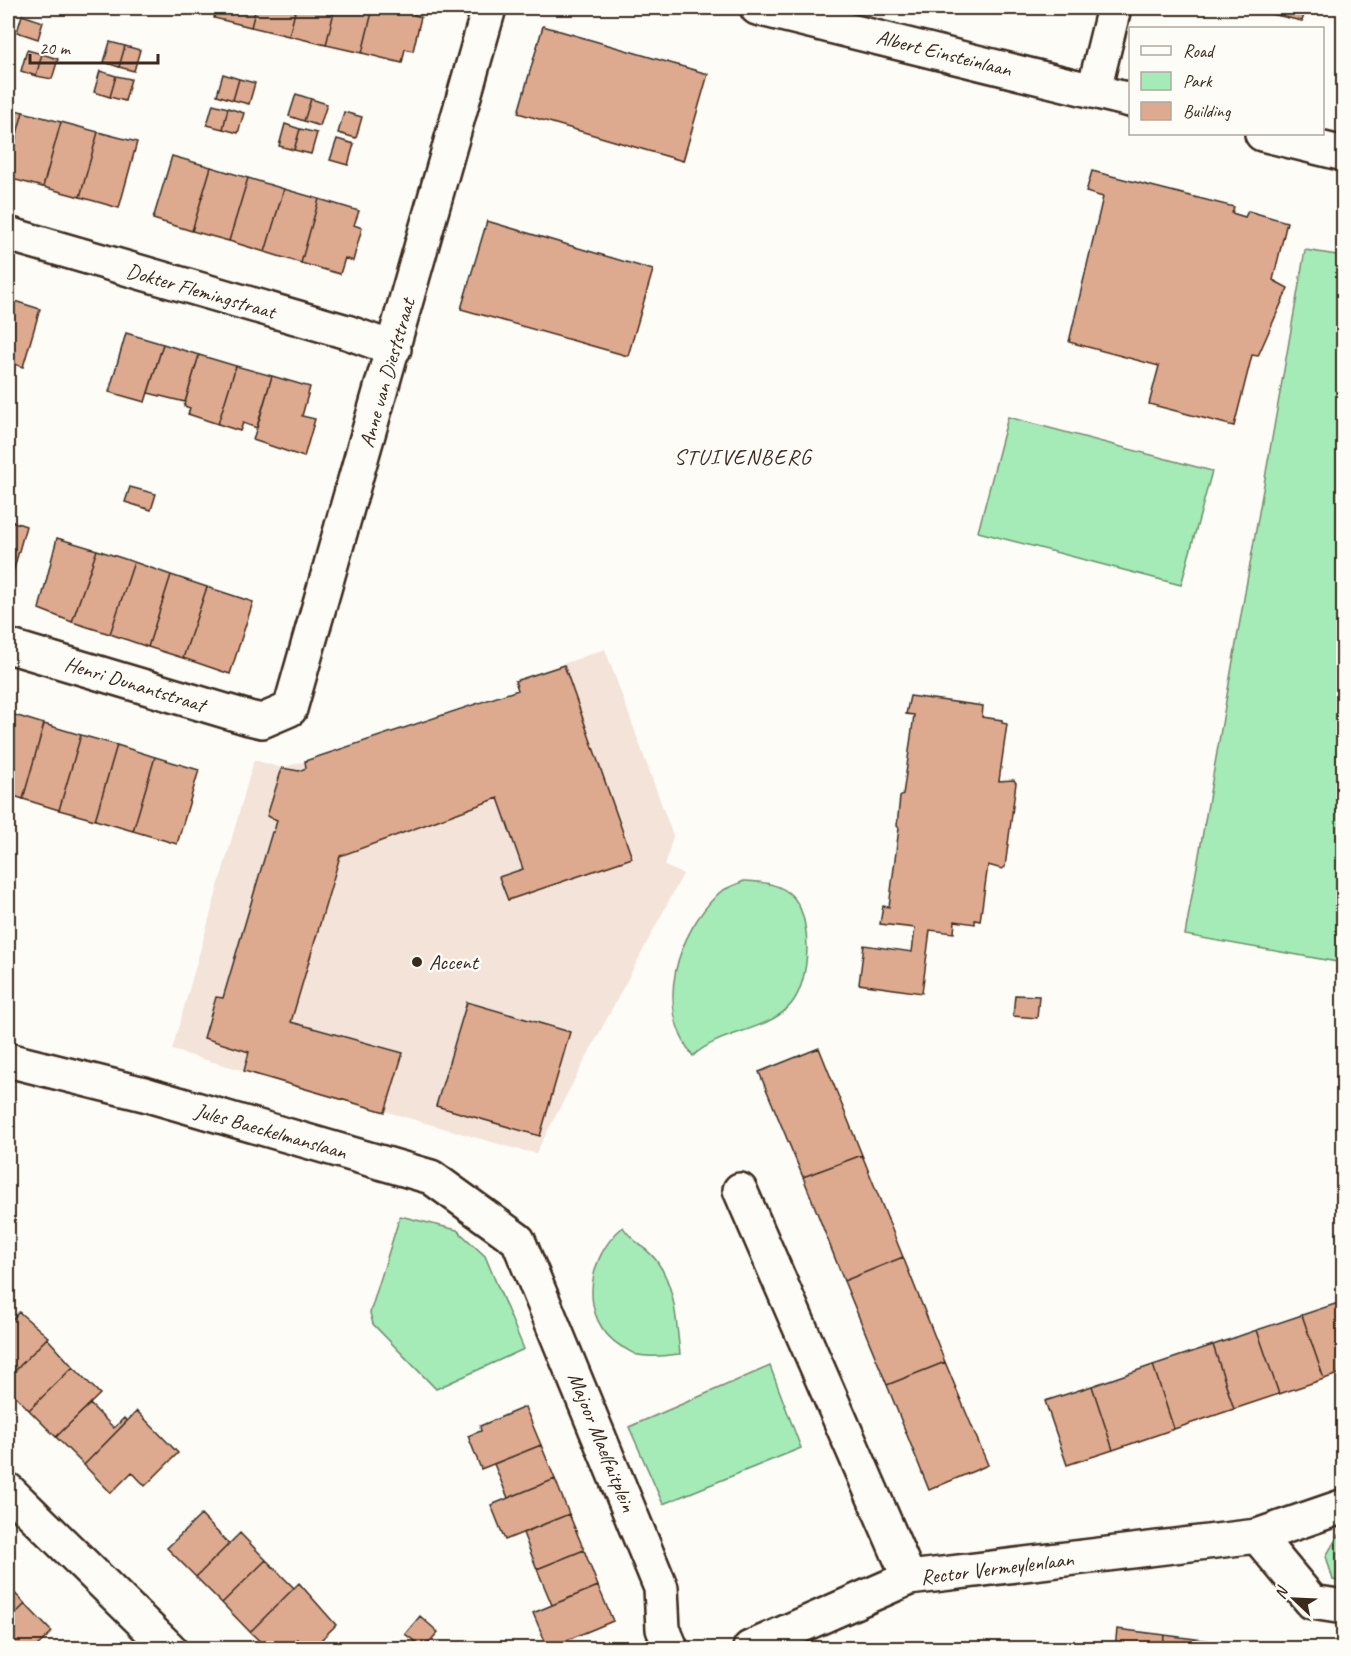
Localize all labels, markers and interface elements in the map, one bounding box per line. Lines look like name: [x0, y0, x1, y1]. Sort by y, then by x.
street label: Albert Einsteinlaan: [874, 24, 1015, 82]
scale bar: [30, 27, 158, 65]
legend: [1129, 27, 1324, 135]
text: 20 m: [39, 37, 72, 59]
text: Road: [1183, 40, 1216, 62]
text: Park: [1183, 70, 1213, 92]
text: Building: [1183, 100, 1232, 122]
street label: Dokter Flemingstraat: [124, 257, 280, 325]
street label: Anne van Dieststraat: [353, 294, 421, 450]
district label: STUIVENBERG: [674, 443, 813, 471]
street label: Henri Dunantstraat: [62, 650, 211, 719]
place label: Accent: [429, 949, 480, 975]
marker: Accent: [410, 955, 424, 969]
street label: Jules Baeckelmanslaan: [191, 1097, 350, 1165]
street label: Majoor Maelfaitplein: [562, 1369, 642, 1516]
street label: Rector Vermeylenlaan: [919, 1546, 1075, 1590]
north arrow: [1264, 1569, 1324, 1629]
text: N: [1270, 1582, 1293, 1602]

